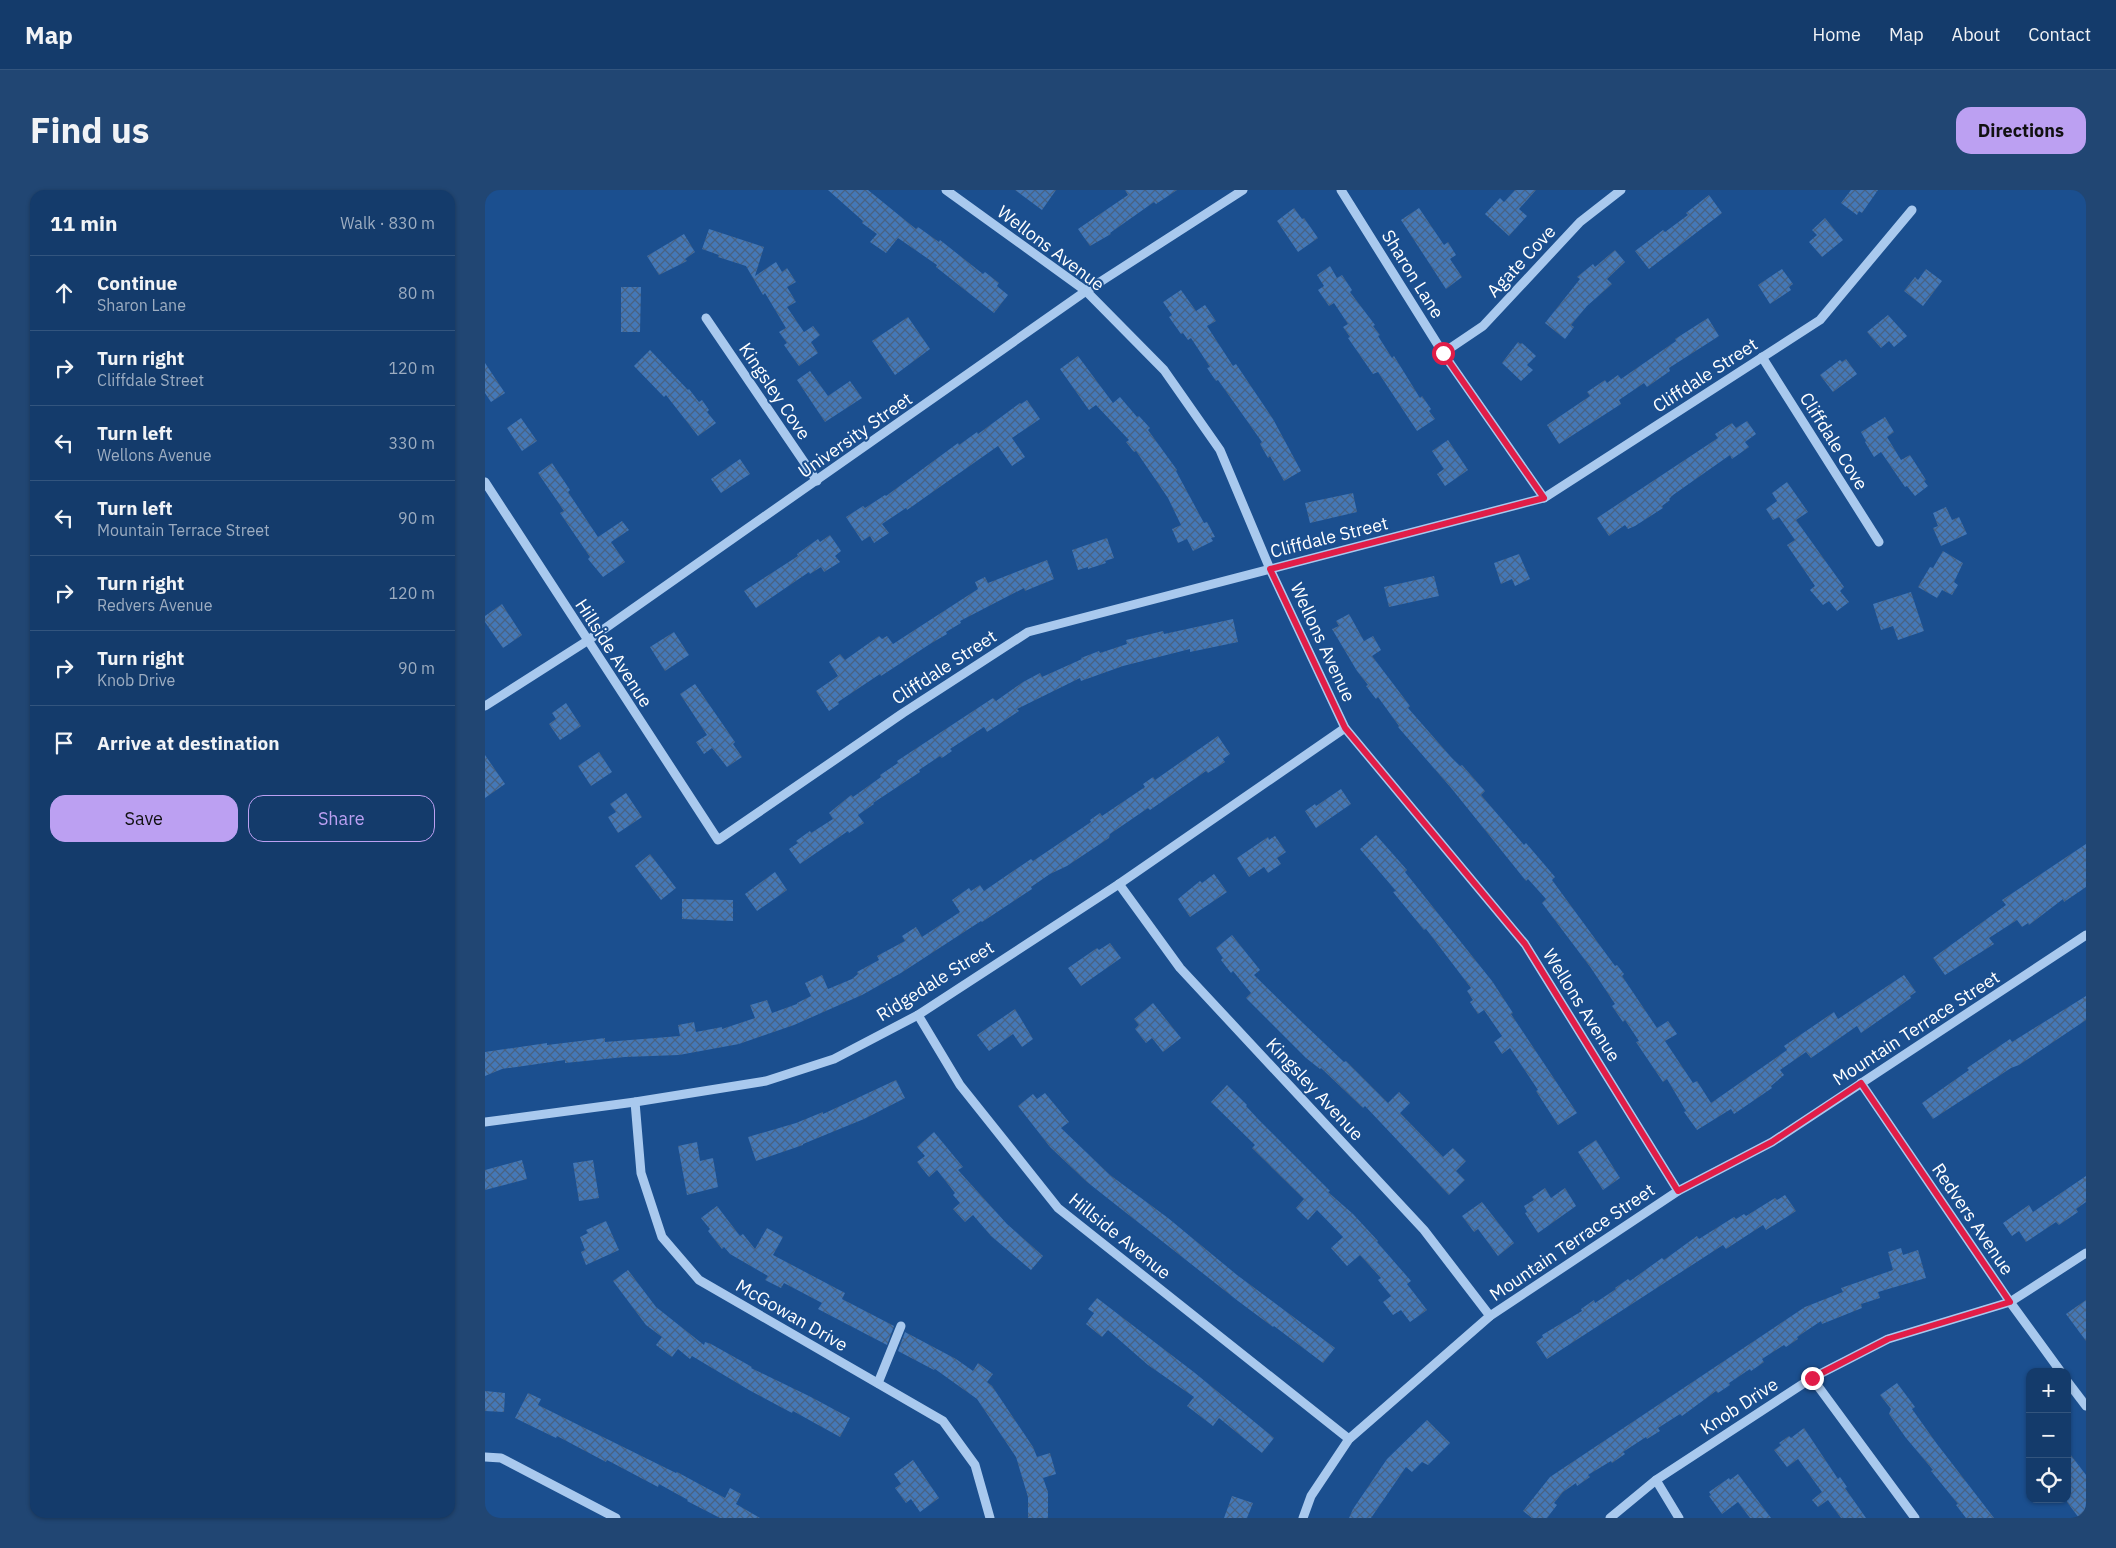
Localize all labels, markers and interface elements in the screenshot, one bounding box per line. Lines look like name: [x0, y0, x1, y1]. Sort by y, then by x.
text: Map: [25, 19, 73, 51]
text: Home: [1813, 23, 1861, 46]
text: Map: [1889, 23, 1924, 46]
text: About: [1952, 23, 2000, 46]
text: Contact: [2028, 23, 2091, 46]
text: Find us: [30, 107, 149, 153]
button: Directions: [1956, 107, 2086, 154]
street label: Wellons Avenue: [993, 200, 1109, 296]
text: 11 min: [50, 209, 117, 237]
text: Walk · 830 m: [340, 213, 435, 233]
street label: Agate Cove: [1482, 220, 1560, 302]
street label: Sharon Lane: [1377, 225, 1449, 323]
text: Continue: [97, 271, 177, 295]
icon: ahead: [50, 279, 78, 307]
text: 80 m: [398, 283, 435, 303]
text: Sharon Lane: [97, 295, 186, 315]
street label: Cliffdale Street: [1648, 333, 1762, 417]
street label: Kingsley Cove: [734, 338, 816, 444]
route start: [1432, 342, 1455, 365]
text: Turn right: [97, 346, 184, 370]
icon: right: [50, 354, 78, 382]
text: 120 m: [388, 358, 435, 378]
text: Cliffdale Street: [97, 370, 204, 390]
street label: University Street: [793, 387, 917, 483]
street label: Cliffdale Cove: [1795, 388, 1873, 494]
text: Turn left: [97, 421, 173, 445]
icon: left: [50, 429, 78, 457]
text: 330 m: [388, 433, 435, 453]
text: Wellons Avenue: [97, 445, 211, 465]
text: Turn left: [97, 496, 173, 520]
icon: left: [50, 504, 78, 532]
text: 90 m: [398, 508, 435, 528]
street label: Cliffdale Street: [1268, 511, 1390, 563]
text: Mountain Terrace Street: [97, 520, 270, 540]
text: Turn right: [97, 571, 184, 595]
icon: right: [50, 579, 78, 607]
street label: Wellons Avenue: [1285, 579, 1361, 705]
text: 120 m: [388, 583, 435, 603]
street label: Hillside Avenue: [570, 594, 658, 712]
text: Redvers Avenue: [97, 595, 212, 615]
street label: Cliffdale Street: [887, 625, 1001, 709]
text: Turn right: [97, 646, 184, 670]
icon: right: [50, 654, 78, 682]
text: 90 m: [398, 658, 435, 678]
text: Knob Drive: [97, 670, 175, 690]
icon: arrive: [50, 729, 78, 757]
text: Arrive at destination: [97, 731, 280, 755]
button: Save: [50, 795, 238, 842]
button: Share: [248, 795, 435, 842]
street label: Ridgedale Street: [872, 936, 998, 1026]
street label: Wellons Avenue: [1538, 944, 1626, 1066]
street label: Mountain Terrace Street: [1828, 965, 2004, 1091]
street label: Kingsley Avenue: [1261, 1033, 1369, 1145]
street label: Redvers Avenue: [1927, 1159, 2019, 1279]
street label: Mountain Terrace Street: [1485, 1178, 1659, 1306]
street label: Hillside Avenue: [1064, 1188, 1176, 1284]
street label: McGowan Drive: [732, 1274, 852, 1356]
route end: [1801, 1367, 1824, 1390]
map controls: [2026, 1368, 2071, 1503]
button: +: [2026, 1368, 2071, 1413]
street label: Knob Drive: [1696, 1372, 1782, 1440]
button: −: [2026, 1413, 2071, 1458]
button: locate: [2026, 1458, 2071, 1503]

